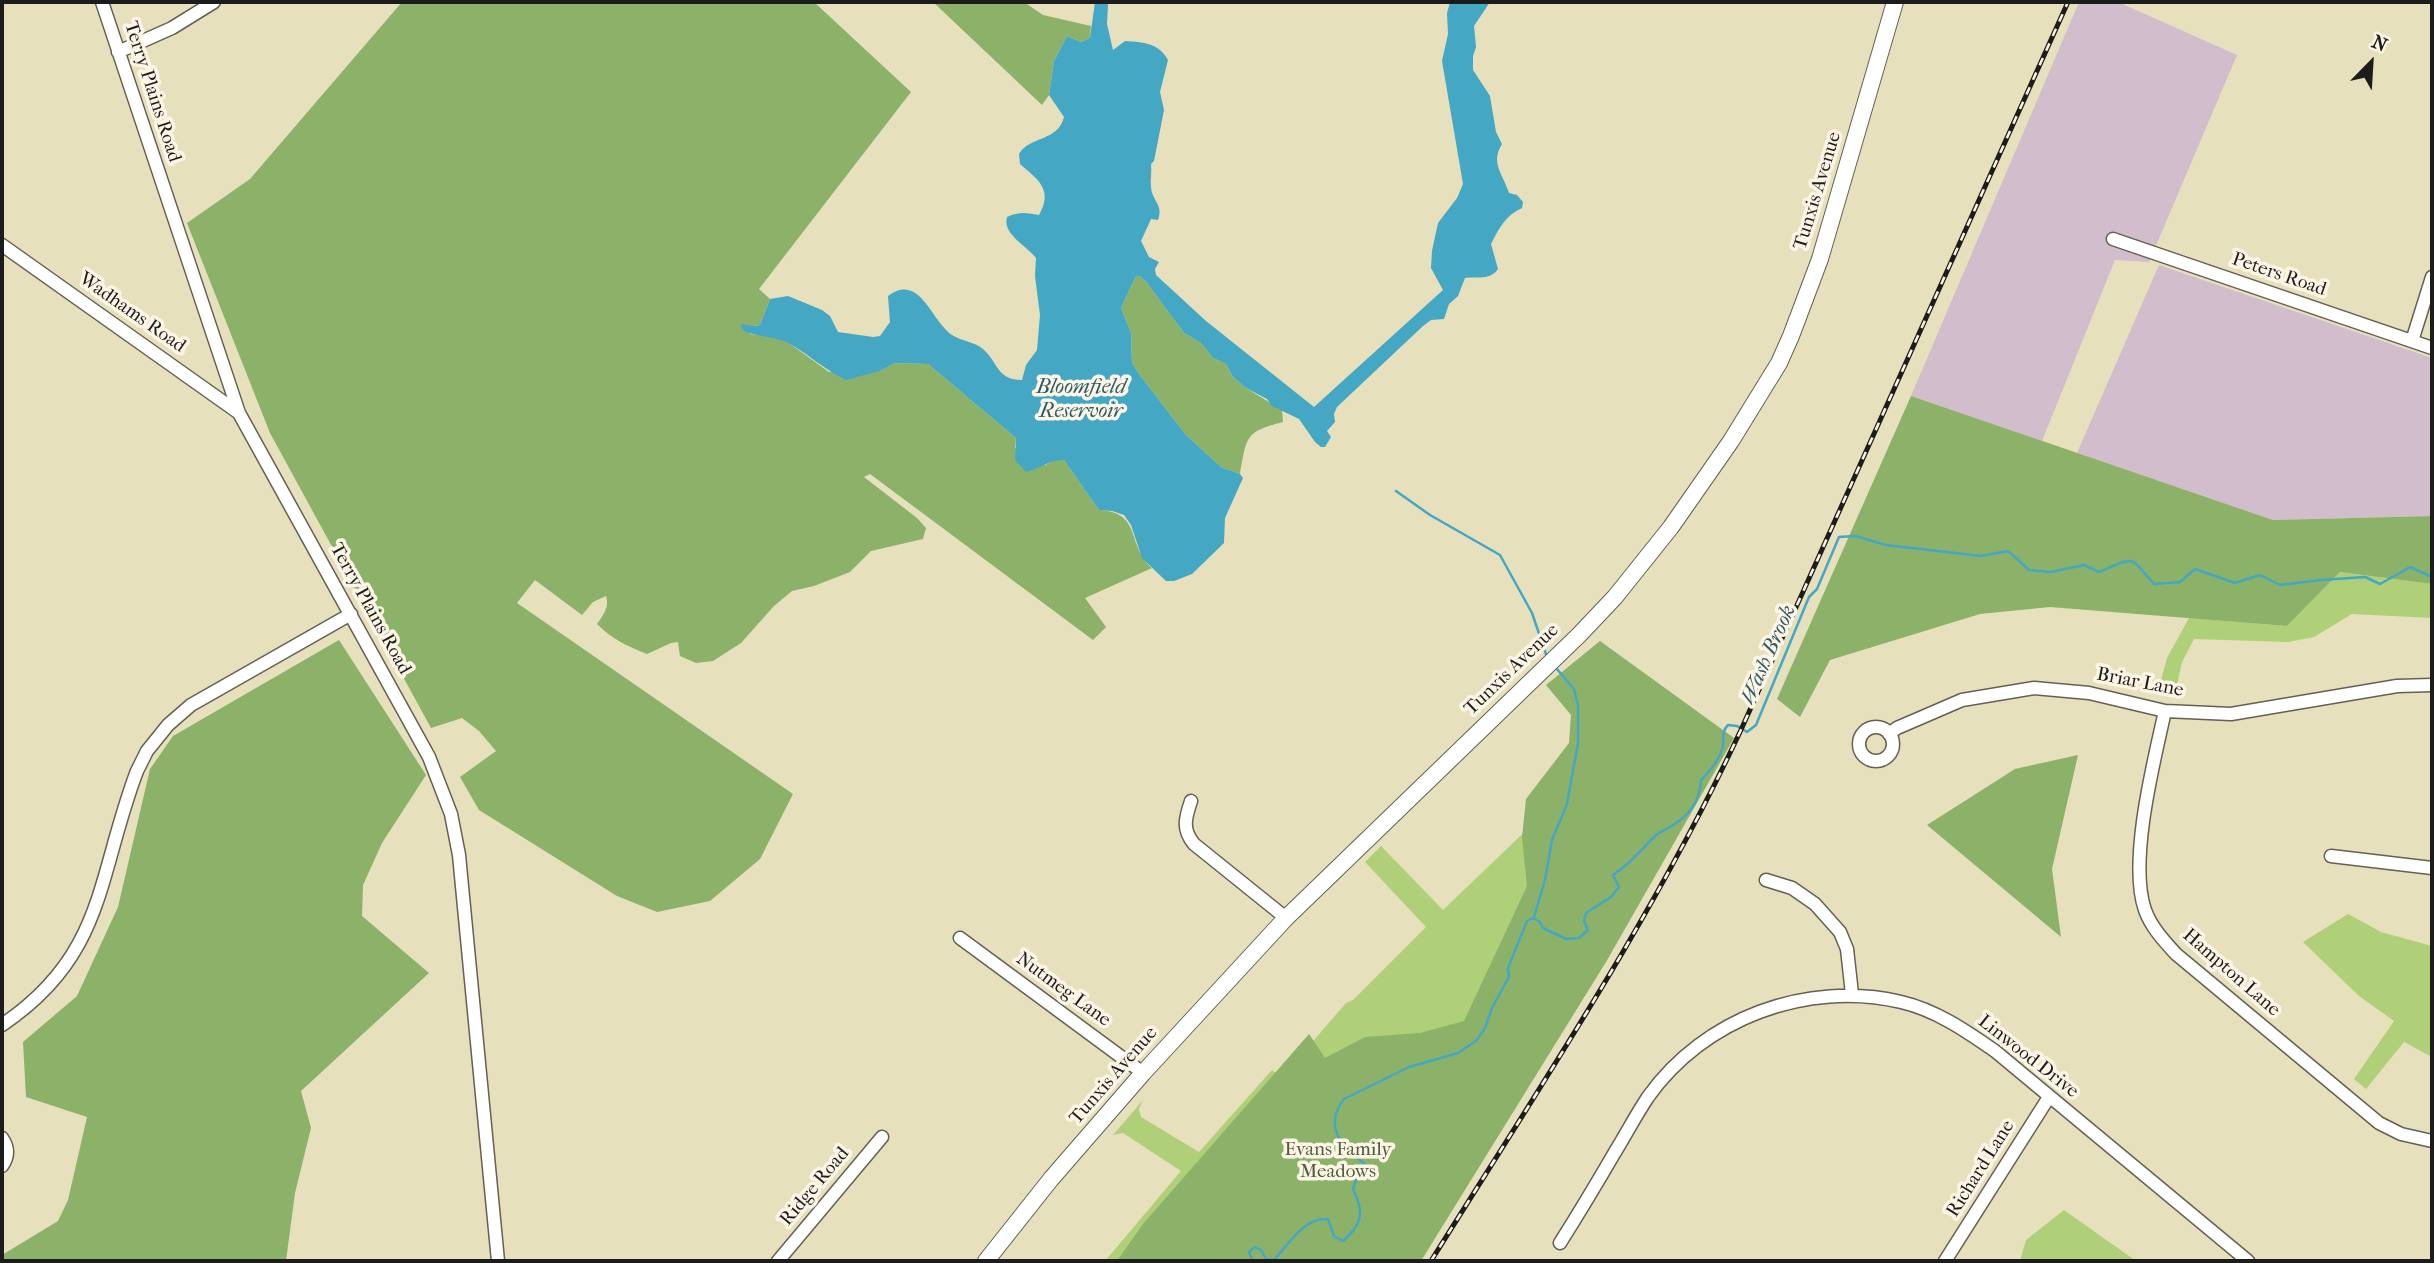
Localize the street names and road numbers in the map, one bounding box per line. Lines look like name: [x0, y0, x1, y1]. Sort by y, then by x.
street label: Terry Plains Road: [119, 19, 185, 165]
street label: Tunxis Avenue: [1789, 129, 1847, 253]
street label: Peters Road: [2229, 248, 2329, 302]
street label: Wadhams Road: [74, 268, 190, 358]
street label: Terry Plains Road: [325, 539, 415, 679]
street label: Tunxis Avenue: [1460, 619, 1564, 721]
street label: Briar Lane: [2095, 663, 2185, 703]
street label: Hampton Lane: [2178, 924, 2284, 1022]
street label: Nutmeg Lane: [1011, 948, 1115, 1032]
street label: Linwood Drive: [1973, 1011, 2083, 1103]
street label: Tunxis Avenue: [1065, 1022, 1163, 1130]
street label: Richard Lane: [1942, 1116, 2020, 1222]
street label: Ridge Road: [776, 1143, 854, 1231]

